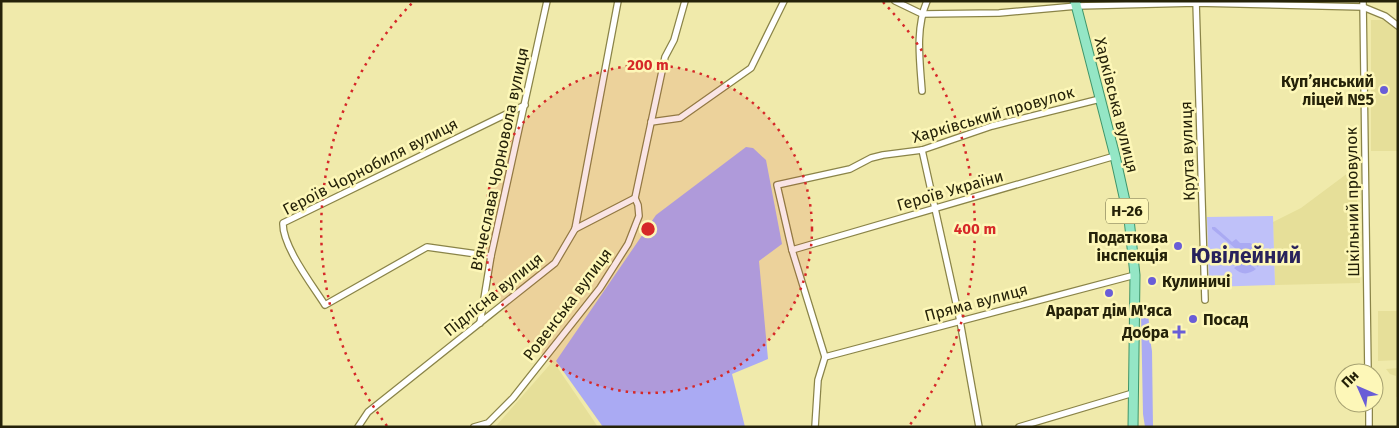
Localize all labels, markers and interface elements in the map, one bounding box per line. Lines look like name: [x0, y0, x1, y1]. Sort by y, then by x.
street label: Харківська вулиця: [1090, 35, 1143, 175]
street label: В'ячеслава Чорновола вулиця: [467, 46, 532, 272]
text: 200 m: [627, 56, 669, 74]
place label: Куп’янський ліцей №5: [1281, 72, 1374, 109]
street label: Харківський провулок: [910, 82, 1077, 147]
marker: Куп’янський ліцей №5: [1378, 84, 1390, 96]
street label: Крута вулиця: [1176, 101, 1199, 201]
street label: Героїв Чорнобиля вулиця: [280, 114, 461, 219]
street label: Шкільний провулок: [1342, 126, 1363, 277]
street label: Героїв України: [895, 166, 1006, 215]
road number: Н-26: [1106, 198, 1148, 224]
centre of rings: [639, 220, 657, 238]
text: 400 m: [954, 220, 996, 238]
place label: Податкова інспекція: [1088, 228, 1168, 265]
marker: Податкова інспекція: [1172, 240, 1184, 252]
district label: Ювілейний: [1191, 243, 1301, 269]
street label: Ровенська вулиця: [519, 244, 616, 364]
street label: Підлісна вулиця: [440, 249, 547, 340]
place label: Кулиничі: [1162, 272, 1230, 291]
marker: Кулиничі: [1146, 275, 1158, 287]
street label: Пряма вулиця: [922, 280, 1030, 325]
marker: Арарат дім М'яса: [1103, 287, 1115, 299]
place label: Арарат дім М'яса: [1045, 301, 1172, 320]
place label: Посад: [1203, 310, 1248, 329]
marker: Посад: [1187, 313, 1199, 325]
place label: Добра: [1121, 323, 1169, 342]
marker: Добра: [1173, 326, 1185, 338]
north arrow: [1334, 363, 1384, 413]
text: Пн: [1338, 367, 1362, 391]

